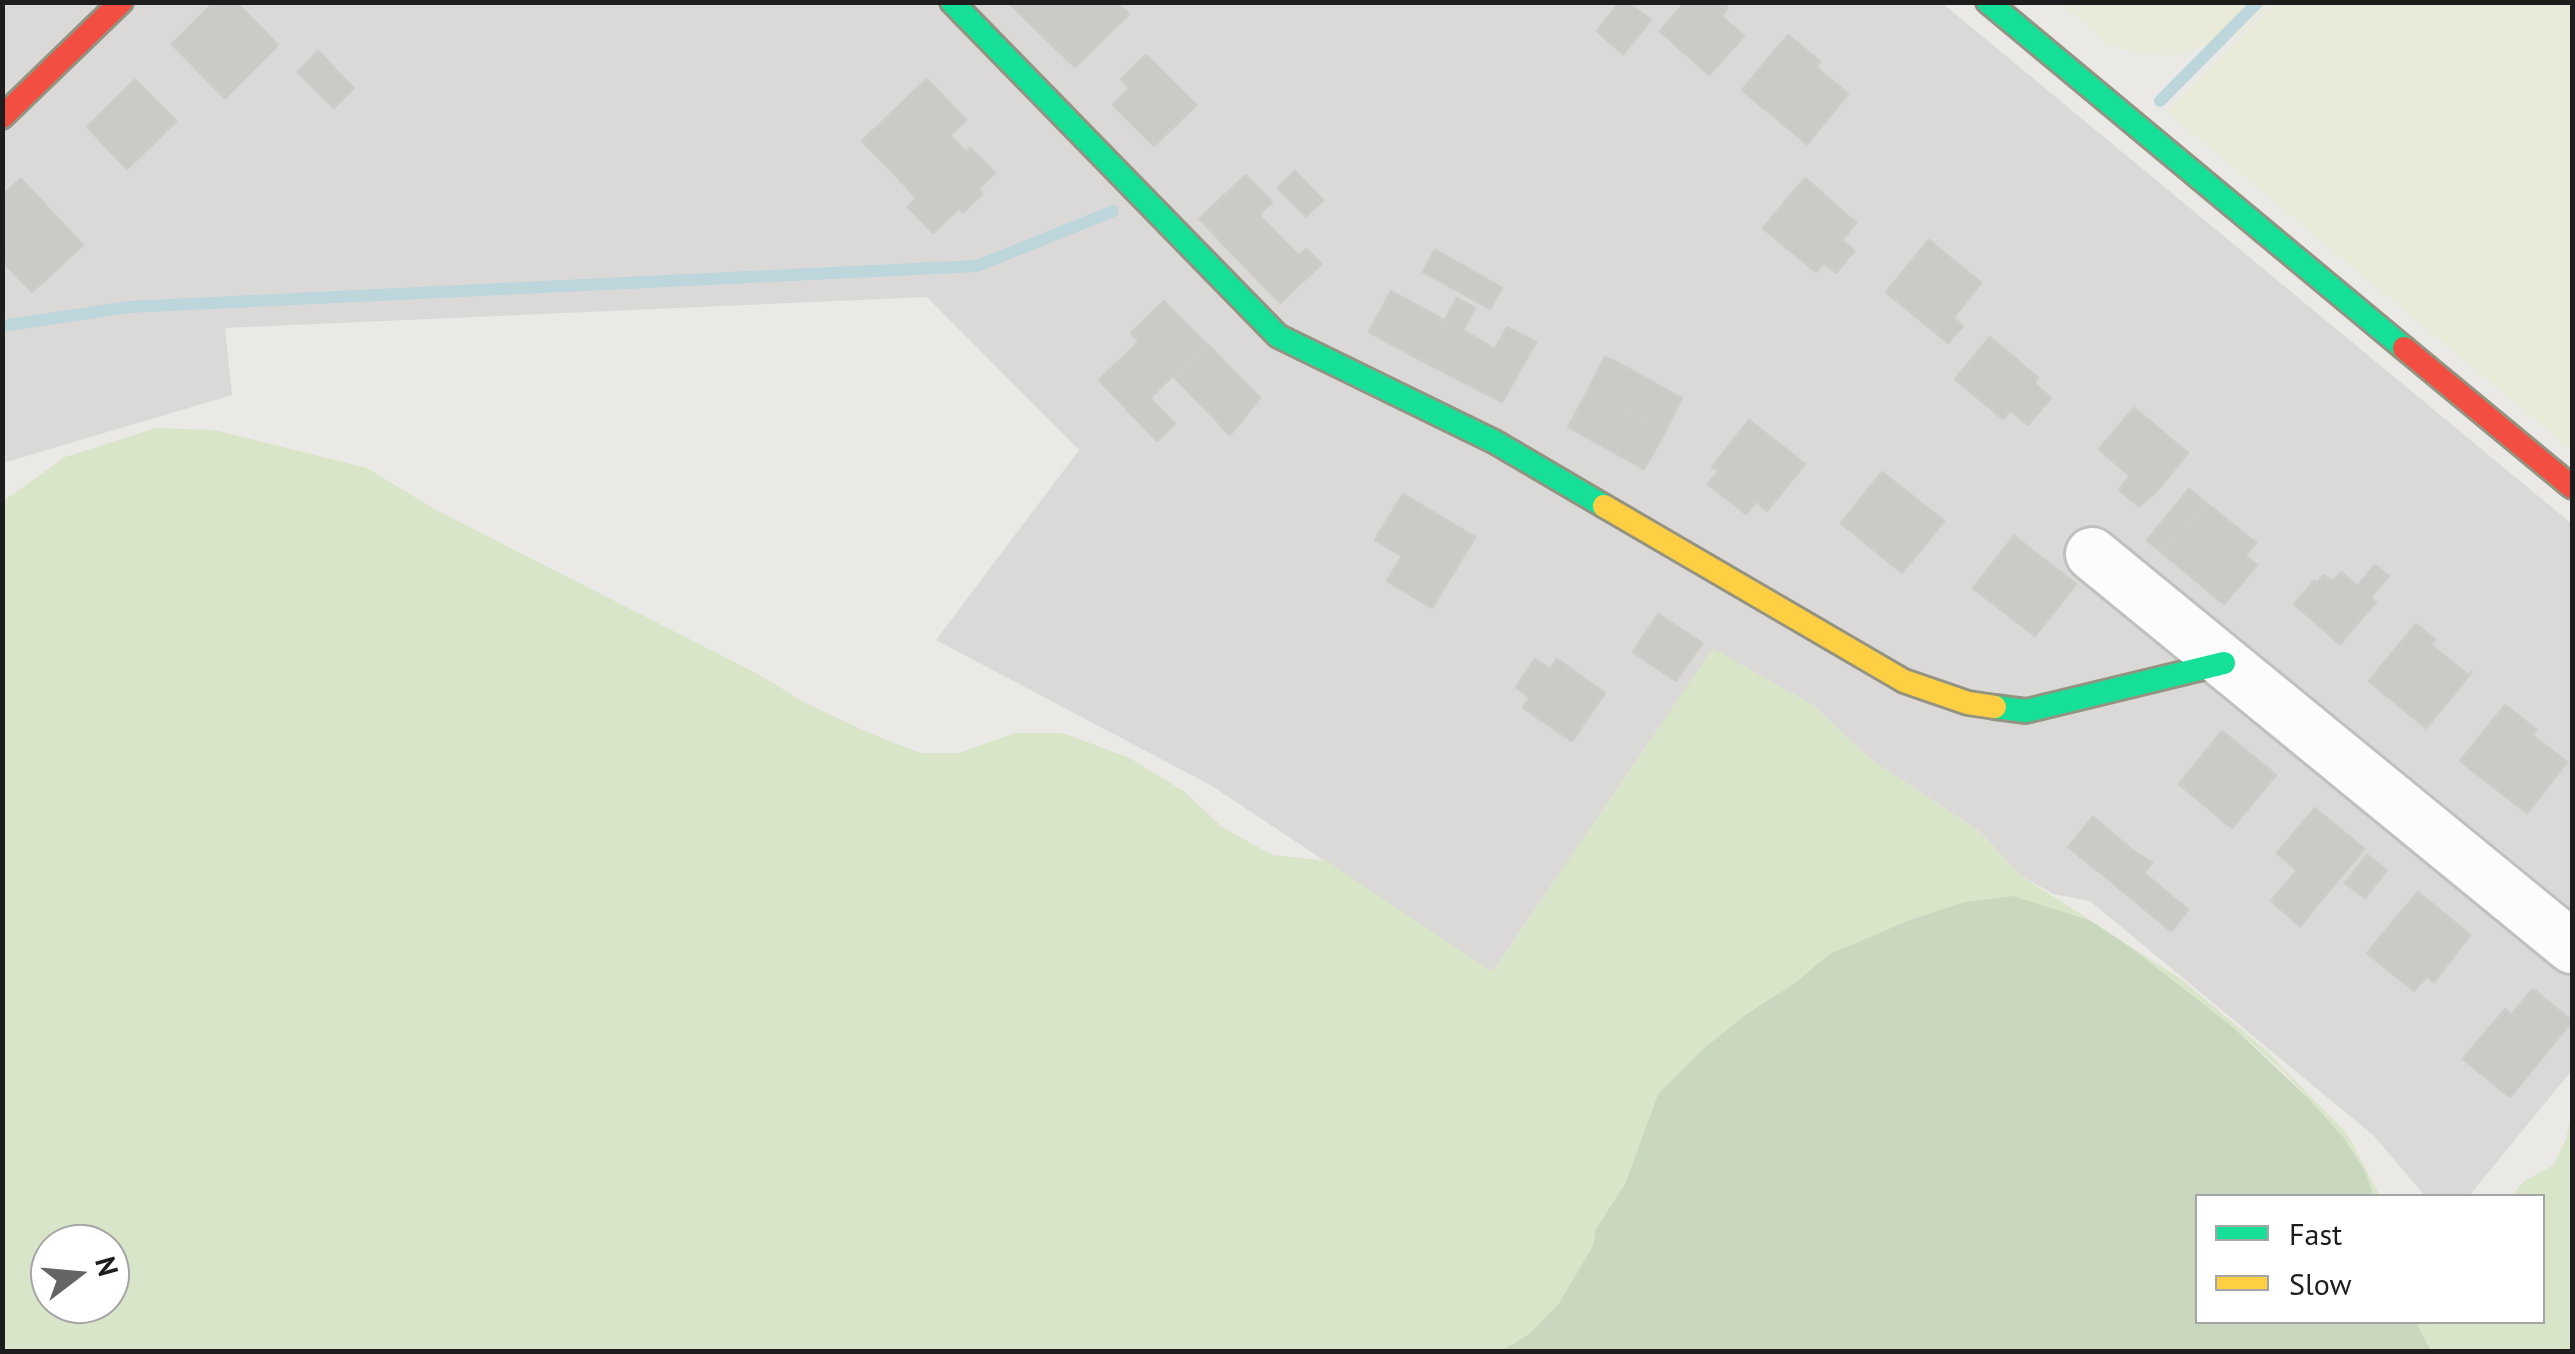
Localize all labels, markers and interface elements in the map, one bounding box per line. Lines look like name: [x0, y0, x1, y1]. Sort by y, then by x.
legend: [2195, 1194, 2545, 1324]
text: Fast: [2289, 1214, 2342, 1253]
north arrow: [30, 1224, 130, 1324]
text: N: [87, 1252, 128, 1280]
text: Slow: [2289, 1264, 2352, 1303]

